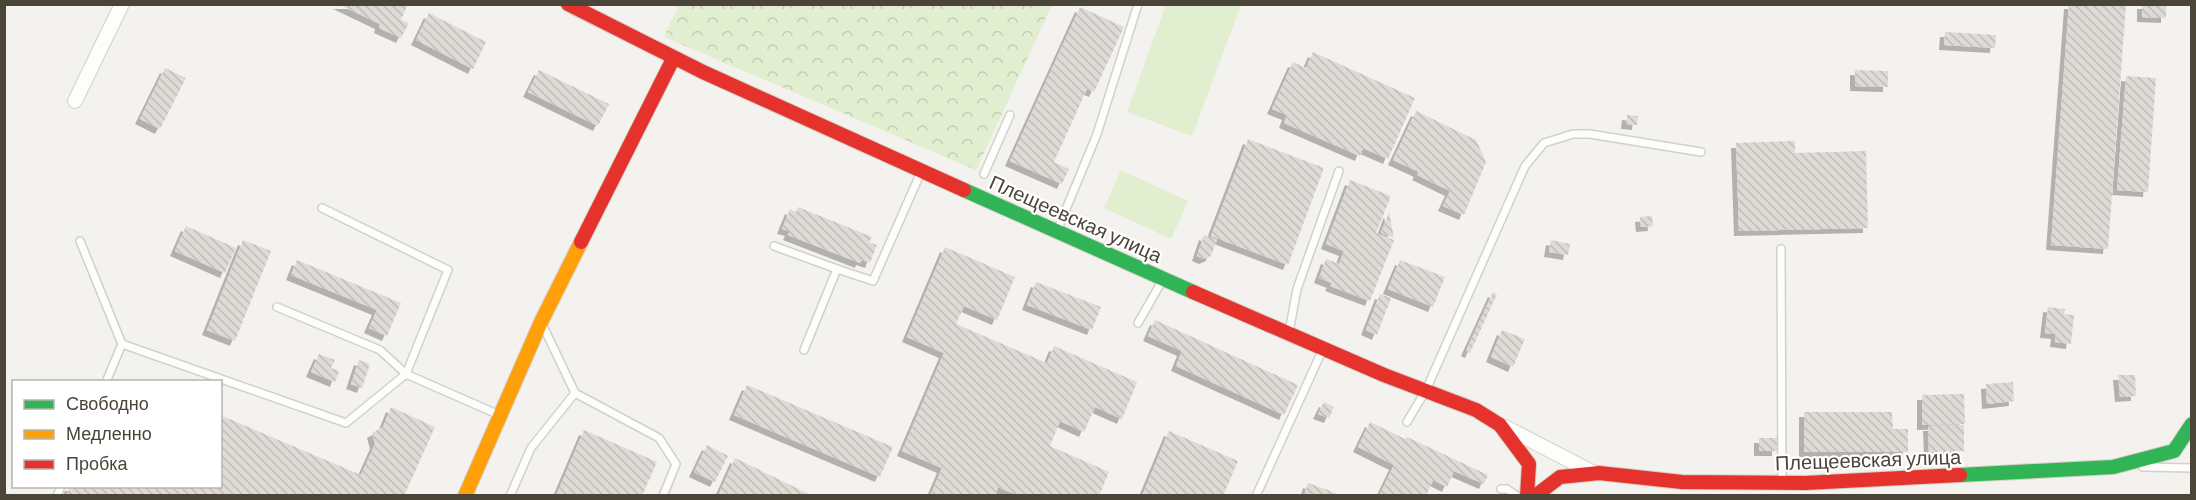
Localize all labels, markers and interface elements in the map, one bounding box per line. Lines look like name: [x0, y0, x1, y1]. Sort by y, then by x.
street label: Плещеевская улица: [986, 169, 1167, 267]
legend: [12, 380, 222, 488]
text: Свободно: [66, 392, 149, 414]
text: Медленно: [66, 422, 152, 444]
street label: Плещеевская улица: [1775, 444, 1962, 474]
text: Пробка: [66, 452, 129, 474]

